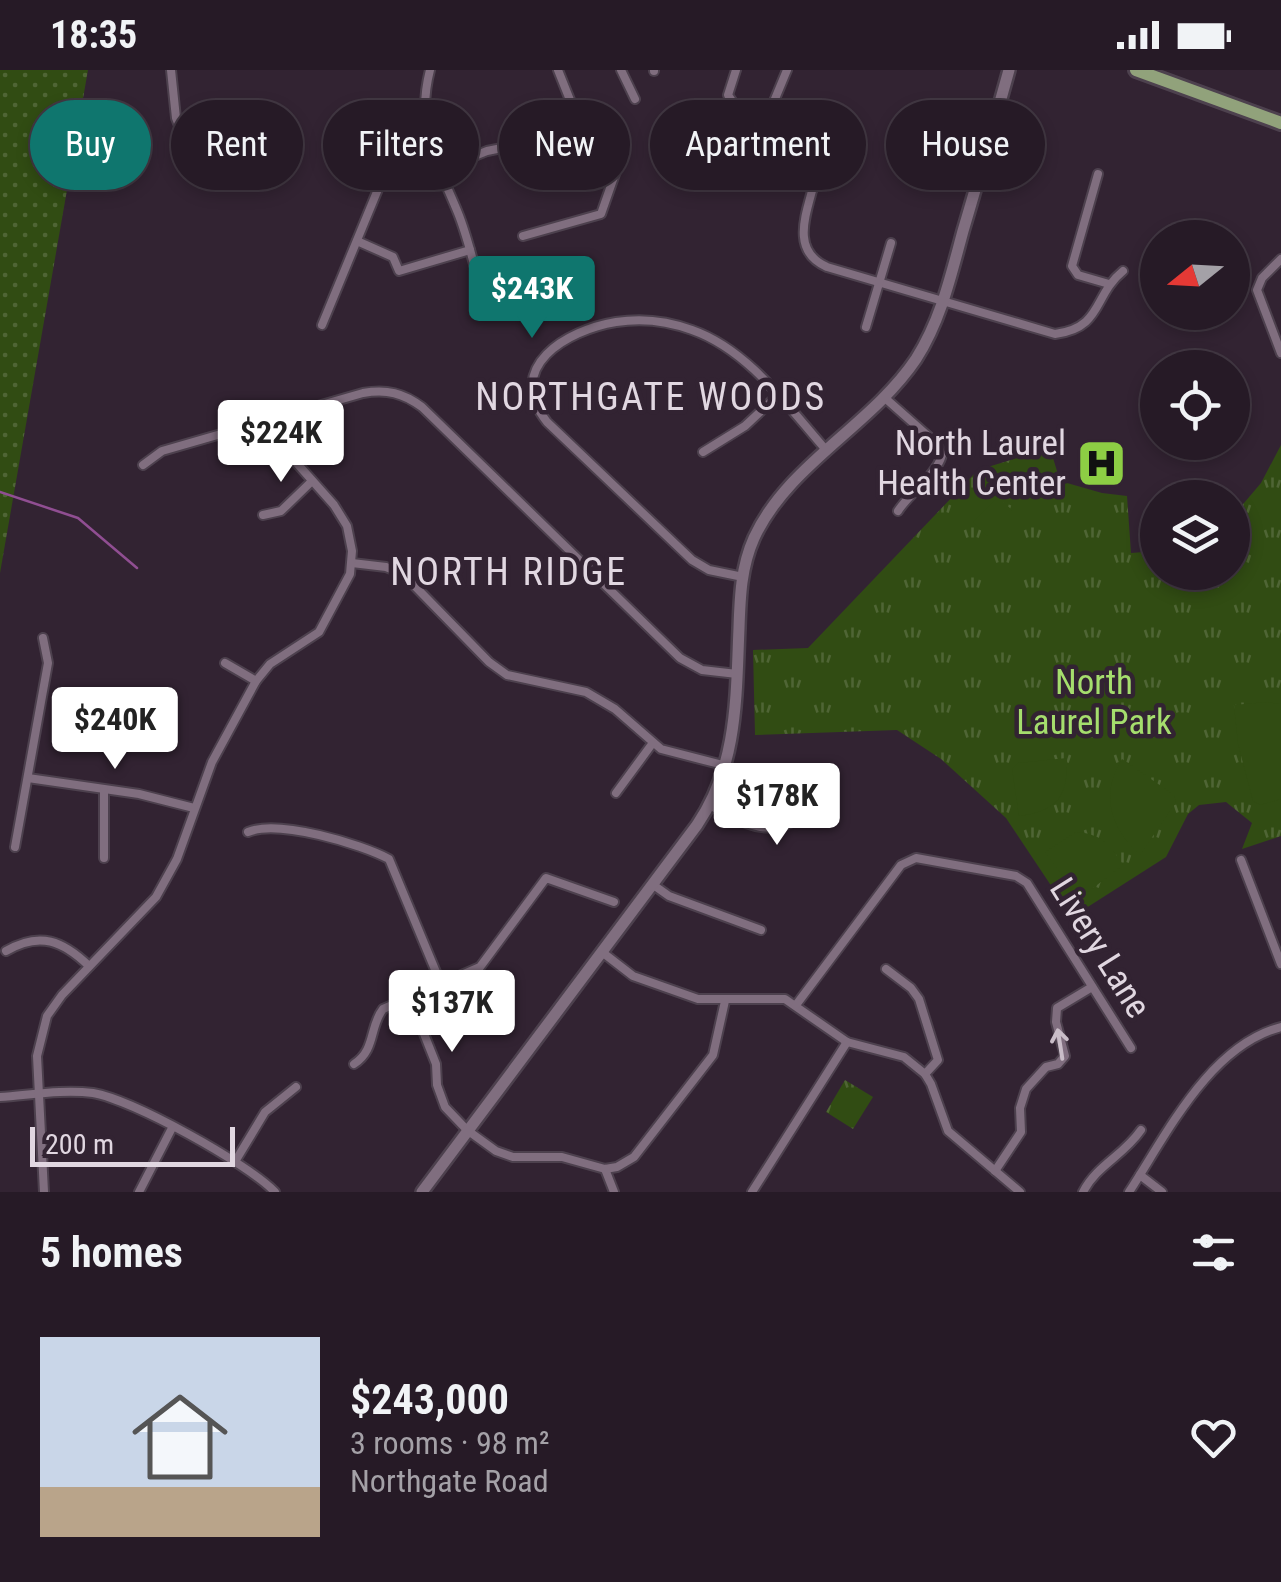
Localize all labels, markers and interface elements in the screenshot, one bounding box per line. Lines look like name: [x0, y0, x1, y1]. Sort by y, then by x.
text: 18:35: [50, 13, 137, 57]
chip: Buy: [30, 100, 151, 190]
chip: Rent: [171, 100, 303, 190]
chip: Filters: [323, 100, 479, 190]
chip: New: [499, 100, 630, 190]
chip: Apartment: [650, 100, 866, 190]
chip: House: [886, 100, 1045, 190]
north arrow: [1140, 220, 1250, 330]
map controls: [1140, 220, 1250, 590]
pin: $243K: [462, 256, 602, 341]
text: $243K: [491, 269, 573, 307]
button: locate: [1140, 350, 1250, 460]
district label: NORTHGATE WOODS: [475, 375, 827, 419]
pin: $224K: [211, 400, 351, 485]
text: $224K: [240, 413, 322, 451]
place label: North Laurel Health Center: [877, 423, 1066, 504]
hospital icon: North Laurel Health Center: [1075, 437, 1127, 489]
button: layers: [1140, 480, 1250, 590]
district label: NORTH RIDGE: [390, 550, 628, 594]
park label: North Laurel Park: [1016, 662, 1172, 743]
pin: $240K: [45, 687, 185, 772]
text: $240K: [74, 700, 156, 738]
pin: $178K: [707, 763, 847, 848]
text: $178K: [736, 776, 818, 814]
street label: Livery Lane: [1041, 871, 1159, 1025]
pin: $137K: [382, 970, 522, 1055]
text: $137K: [411, 983, 493, 1021]
one-way arrow: [1050, 1028, 1069, 1060]
scale bar: [30, 1122, 235, 1166]
text: 200 m: [45, 1128, 114, 1161]
icon: filters: [1186, 1225, 1241, 1280]
text: 5 homes: [40, 1228, 183, 1277]
text: $243,000: [350, 1375, 509, 1424]
icon: home: [120, 1377, 240, 1497]
icon: heart: [1186, 1410, 1241, 1465]
text: 3 rooms · 98 m²: [350, 1424, 549, 1462]
text: Northgate Road: [350, 1462, 549, 1500]

